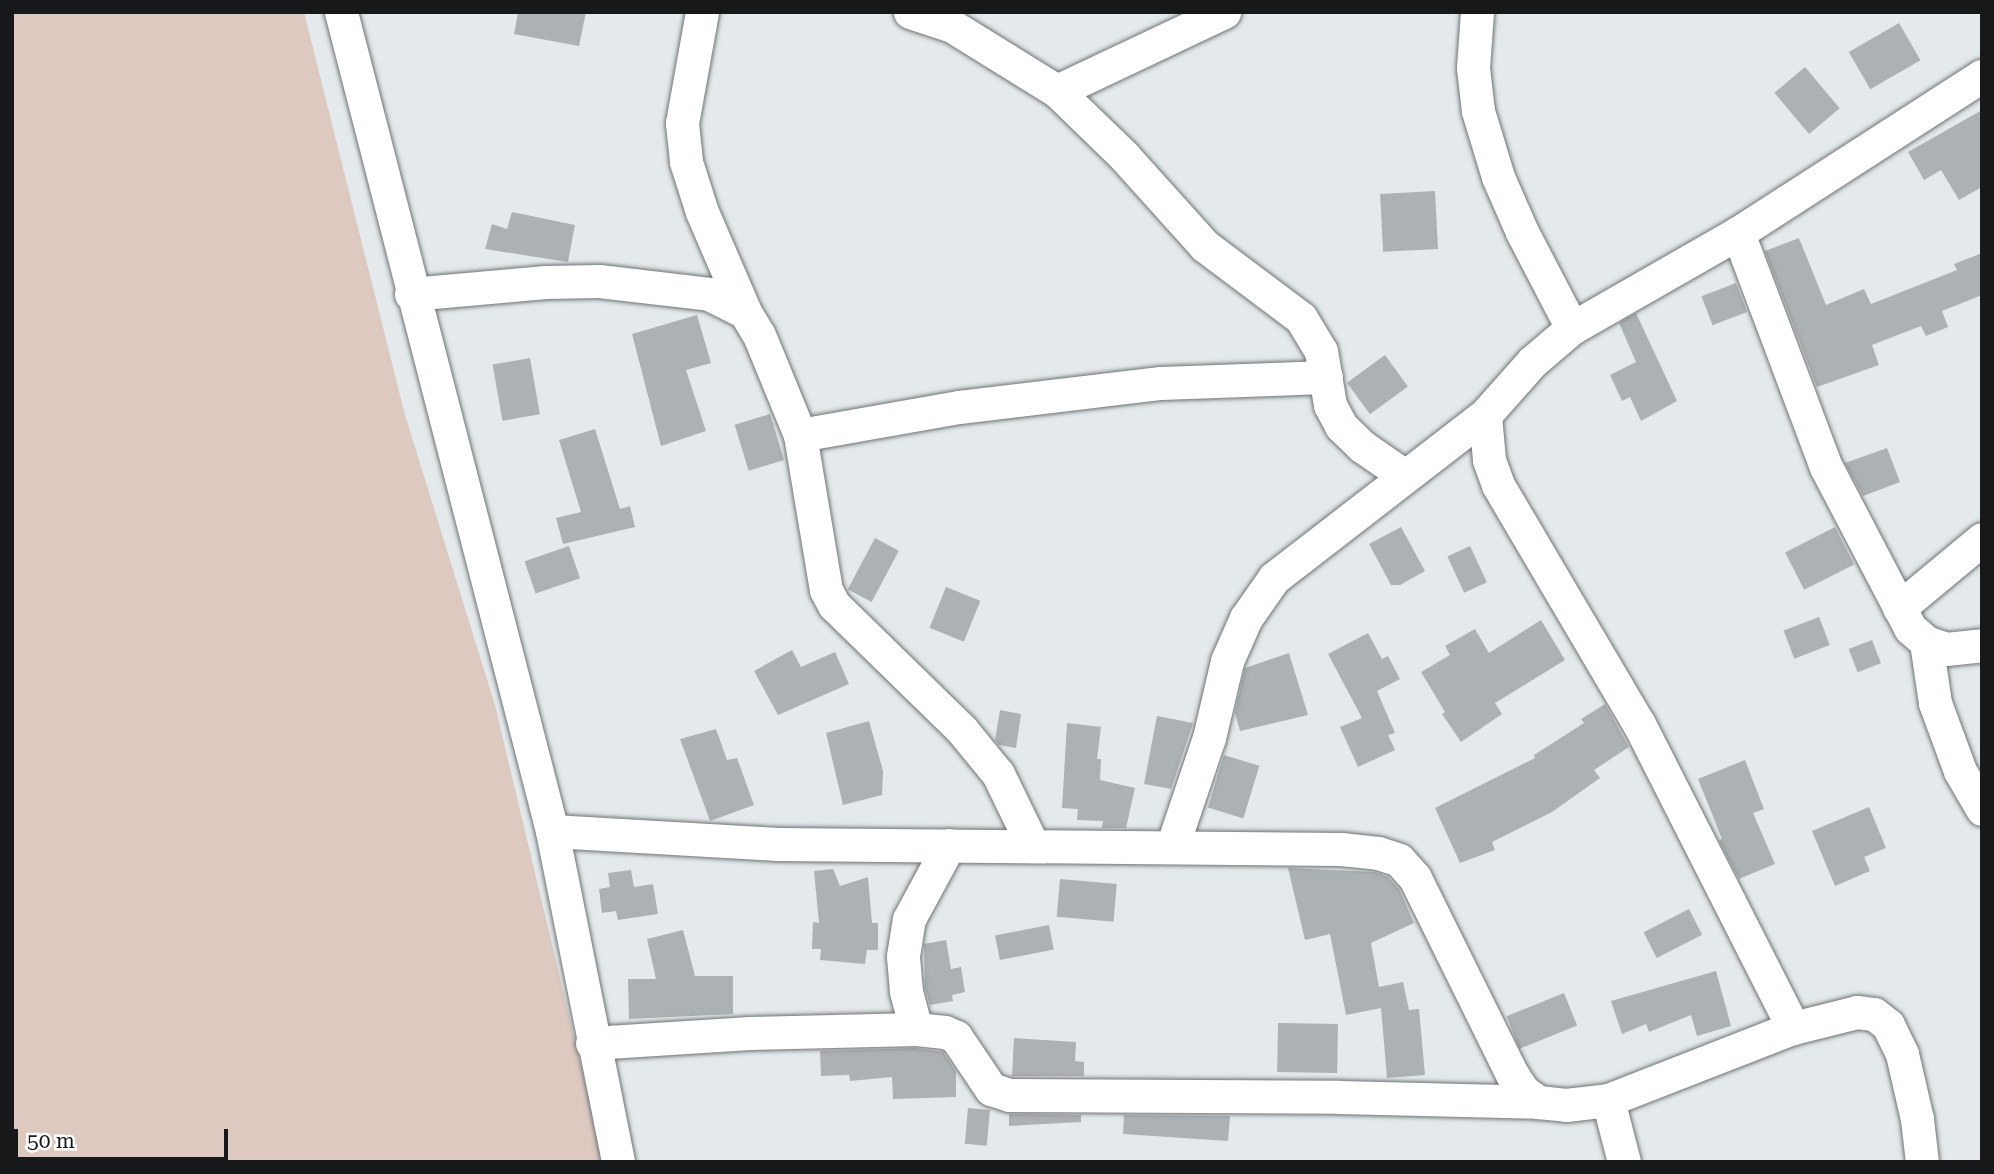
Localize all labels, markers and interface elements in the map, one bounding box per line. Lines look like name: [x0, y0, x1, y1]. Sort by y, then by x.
scale bar: [18, 1114, 231, 1158]
text: 50 m: [27, 1129, 75, 1153]

